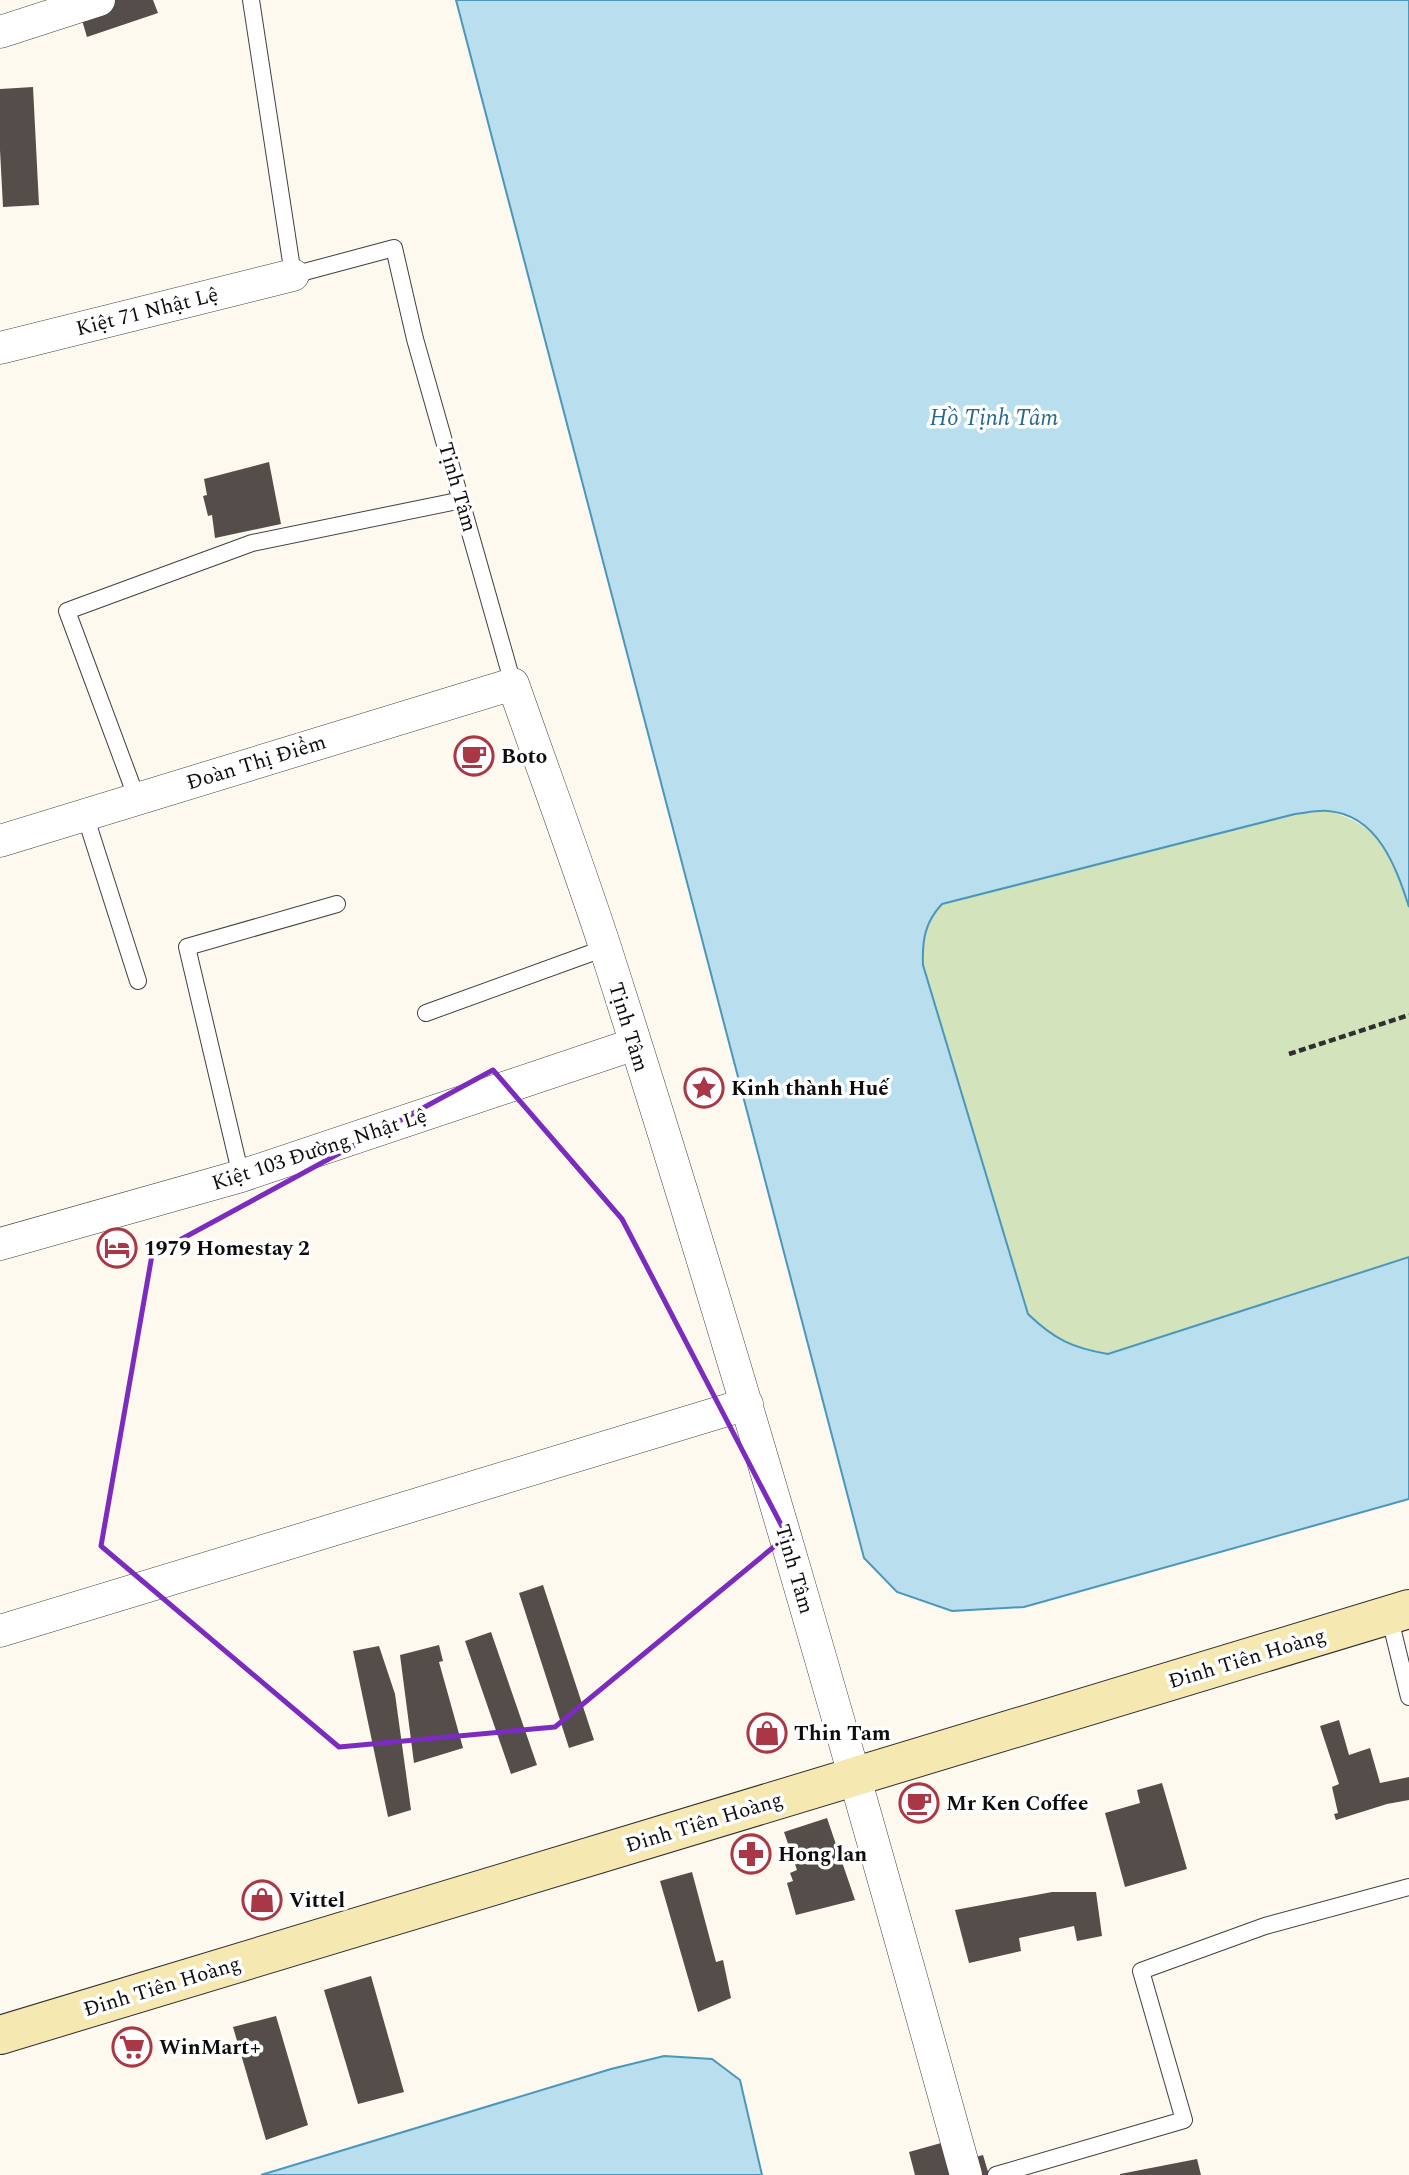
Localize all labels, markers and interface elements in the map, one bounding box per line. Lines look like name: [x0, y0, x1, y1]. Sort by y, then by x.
street label: Kiệt 71 Nhật Lệ: [73, 279, 222, 345]
water label: Hồ Tịnh Tâm: [930, 401, 1058, 436]
street label: Tịnh Tâm: [429, 439, 485, 536]
street label: Đoàn Thị Điểm: [182, 727, 330, 799]
cafe icon: Boto: [453, 735, 495, 777]
place label: Boto: [501, 741, 547, 773]
street label: Tịnh Tâm: [599, 979, 657, 1076]
place icon: Kinh thành Huế: [683, 1067, 725, 1109]
place label: Kinh thành Huế: [731, 1073, 890, 1105]
street label: Kiệt 103 Đường Nhật Lệ: [208, 1100, 431, 1200]
hotel icon: 1979 Homestay 2: [96, 1227, 138, 1269]
place label: 1979 Homestay 2: [144, 1233, 310, 1265]
street label: Tịnh Tâm: [766, 1521, 822, 1618]
street label: Đinh Tiên Hoàng: [1165, 1620, 1330, 1698]
shop icon: Thin Tam: [746, 1712, 788, 1754]
place label: Thin Tam: [794, 1718, 891, 1750]
cafe icon: Mr Ken Coffee: [898, 1782, 940, 1824]
street label: Đinh Tiên Hoàng: [622, 1784, 787, 1862]
place label: Mr Ken Coffee: [946, 1788, 1088, 1820]
pharmacy icon: Hong lan: [730, 1833, 772, 1875]
place label: Hong lan: [778, 1839, 867, 1871]
shop icon: Vittel: [241, 1879, 283, 1921]
place label: Vittel: [289, 1885, 345, 1917]
street label: Đinh Tiên Hoàng: [80, 1948, 245, 2026]
supermarket icon: WinMart+: [111, 2026, 153, 2068]
place label: WinMart+: [159, 2032, 261, 2064]

